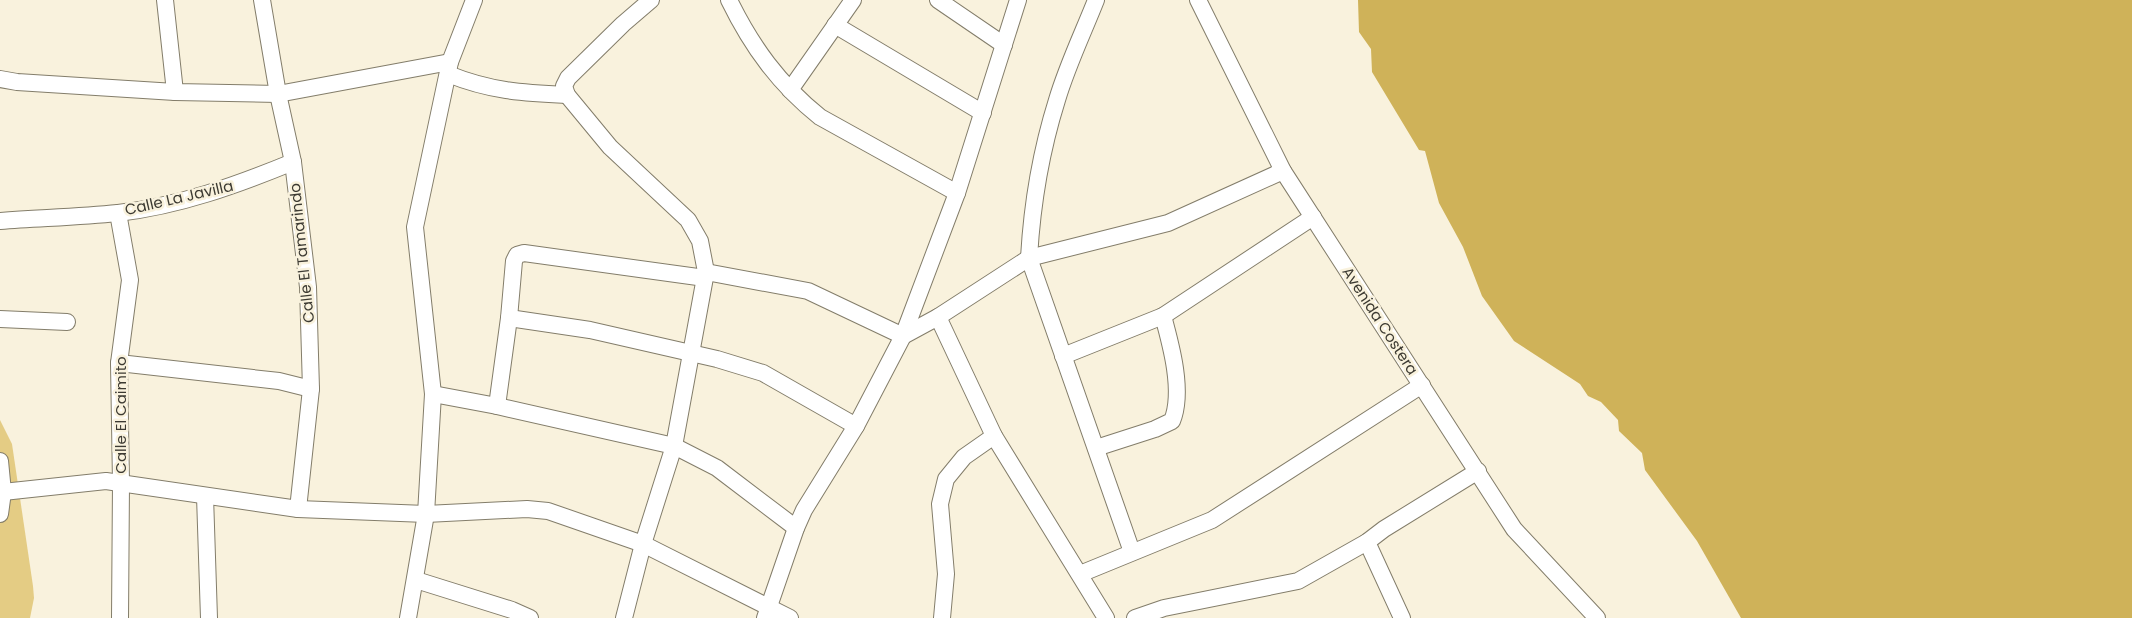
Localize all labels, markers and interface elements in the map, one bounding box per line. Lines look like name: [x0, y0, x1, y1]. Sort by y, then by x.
street label: Calle La Javilla: [123, 175, 235, 220]
street label: Calle El Tamarindo: [284, 182, 319, 324]
street label: Avenida Costera: [1338, 263, 1423, 379]
street label: Calle El Caimito: [110, 356, 131, 474]

